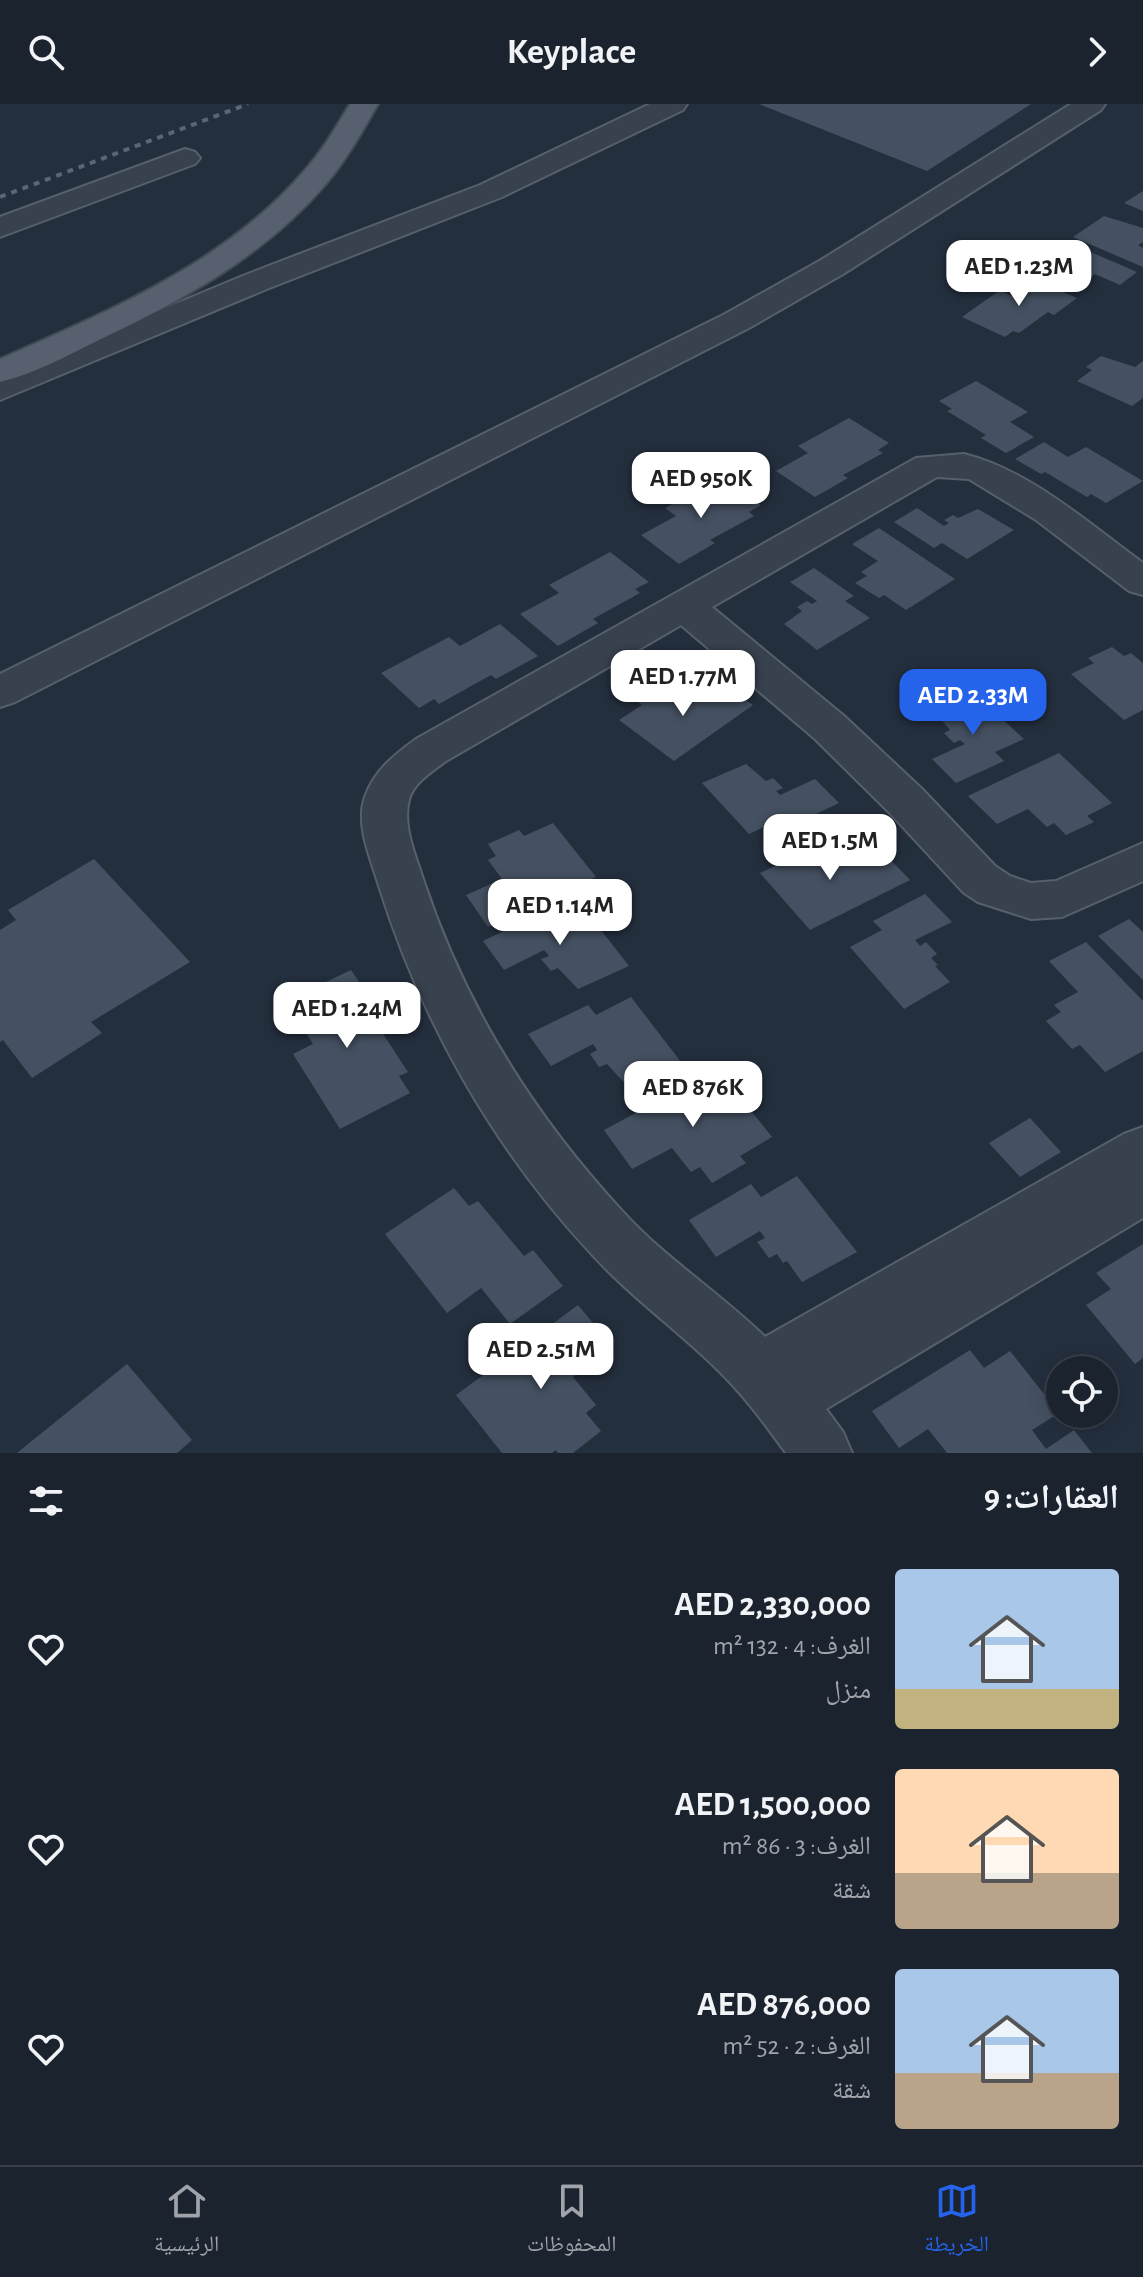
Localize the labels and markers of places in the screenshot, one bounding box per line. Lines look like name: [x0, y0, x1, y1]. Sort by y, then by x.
pin: AED 1.23M: [927, 240, 1111, 308]
pin: AED 950K: [618, 452, 784, 520]
pin: AED 1.77M: [591, 650, 775, 718]
pin: AED 2.33M: [881, 669, 1065, 737]
pin: AED 1.5M: [747, 814, 913, 882]
pin: AED 1.14M: [468, 879, 652, 947]
pin: AED 1.24M: [255, 982, 439, 1050]
pin: AED 876K: [610, 1061, 776, 1129]
pin: AED 2.51M: [449, 1323, 633, 1391]

